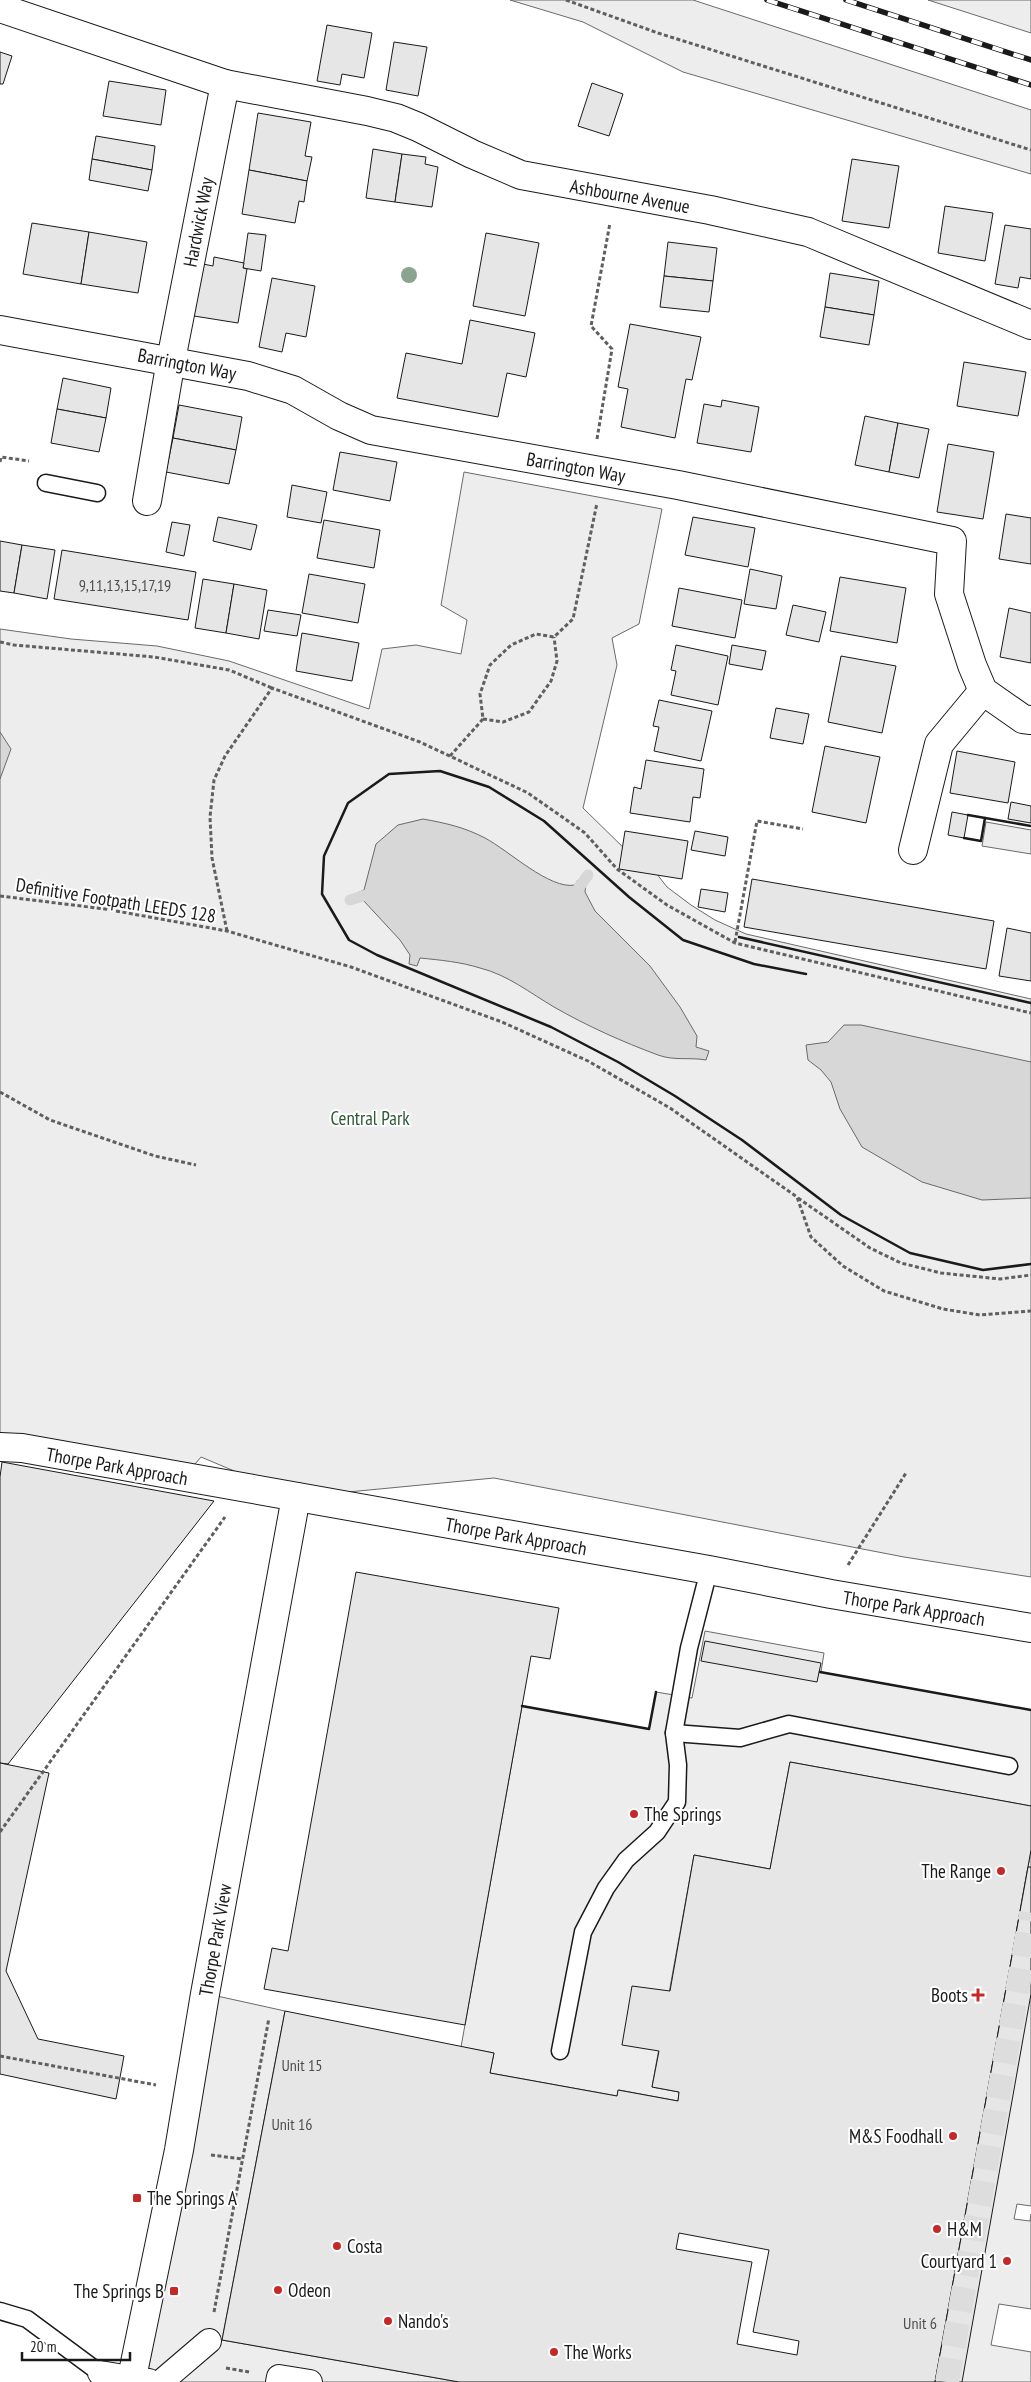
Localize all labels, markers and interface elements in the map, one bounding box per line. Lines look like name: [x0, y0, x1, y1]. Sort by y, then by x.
street label: Hardwick Way: [178, 174, 219, 269]
street label: Ashbourne Avenue: [568, 174, 692, 218]
street label: Barrington Way: [136, 343, 239, 385]
street label: Barrington Way: [525, 447, 628, 488]
house number: 9,11,13,15,17,19: [79, 575, 171, 595]
street label: Definitive Footpath LEEDS 128: [14, 872, 218, 928]
park label: Central Park: [330, 1106, 410, 1130]
street label: Thorpe Park Approach: [44, 1442, 190, 1490]
street label: Thorpe Park Approach: [443, 1512, 589, 1560]
street label: Thorpe Park Approach: [841, 1585, 987, 1631]
place label: The Springs: [644, 1802, 721, 1826]
marker: The Springs: [628, 1808, 640, 1820]
place label: The Range: [921, 1859, 991, 1883]
marker: The Range: [995, 1865, 1007, 1877]
street label: Thorpe Park View: [193, 1881, 237, 1998]
place label: Boots: [931, 1983, 968, 2007]
marker: Boots: [972, 1989, 984, 2001]
house number: Unit 15: [281, 2055, 323, 2075]
house number: Unit 16: [271, 2114, 313, 2134]
place label: M&S Foodhall: [849, 2124, 944, 2148]
marker: M&S Foodhall: [947, 2130, 959, 2142]
place label: The Springs A: [147, 2186, 237, 2210]
marker: The Springs A: [131, 2192, 143, 2204]
place label: H&M: [947, 2217, 982, 2241]
marker: H&M: [931, 2223, 943, 2235]
place label: Costa: [347, 2234, 383, 2258]
marker: Costa: [331, 2240, 343, 2252]
place label: Courtyard 1: [921, 2249, 997, 2273]
marker: Courtyard 1: [1001, 2255, 1013, 2267]
place label: Odeon: [288, 2278, 331, 2302]
place label: The Springs B: [74, 2279, 164, 2303]
marker: Odeon: [272, 2284, 284, 2296]
marker: The Springs B: [168, 2285, 180, 2297]
place label: Nando's: [398, 2309, 449, 2333]
house number: Unit 6: [903, 2313, 937, 2333]
marker: Nando's: [382, 2315, 394, 2327]
scale bar: [22, 2330, 130, 2362]
text: 20 m: [30, 2337, 56, 2356]
place label: The Works: [564, 2340, 632, 2364]
marker: The Works: [548, 2346, 560, 2358]

